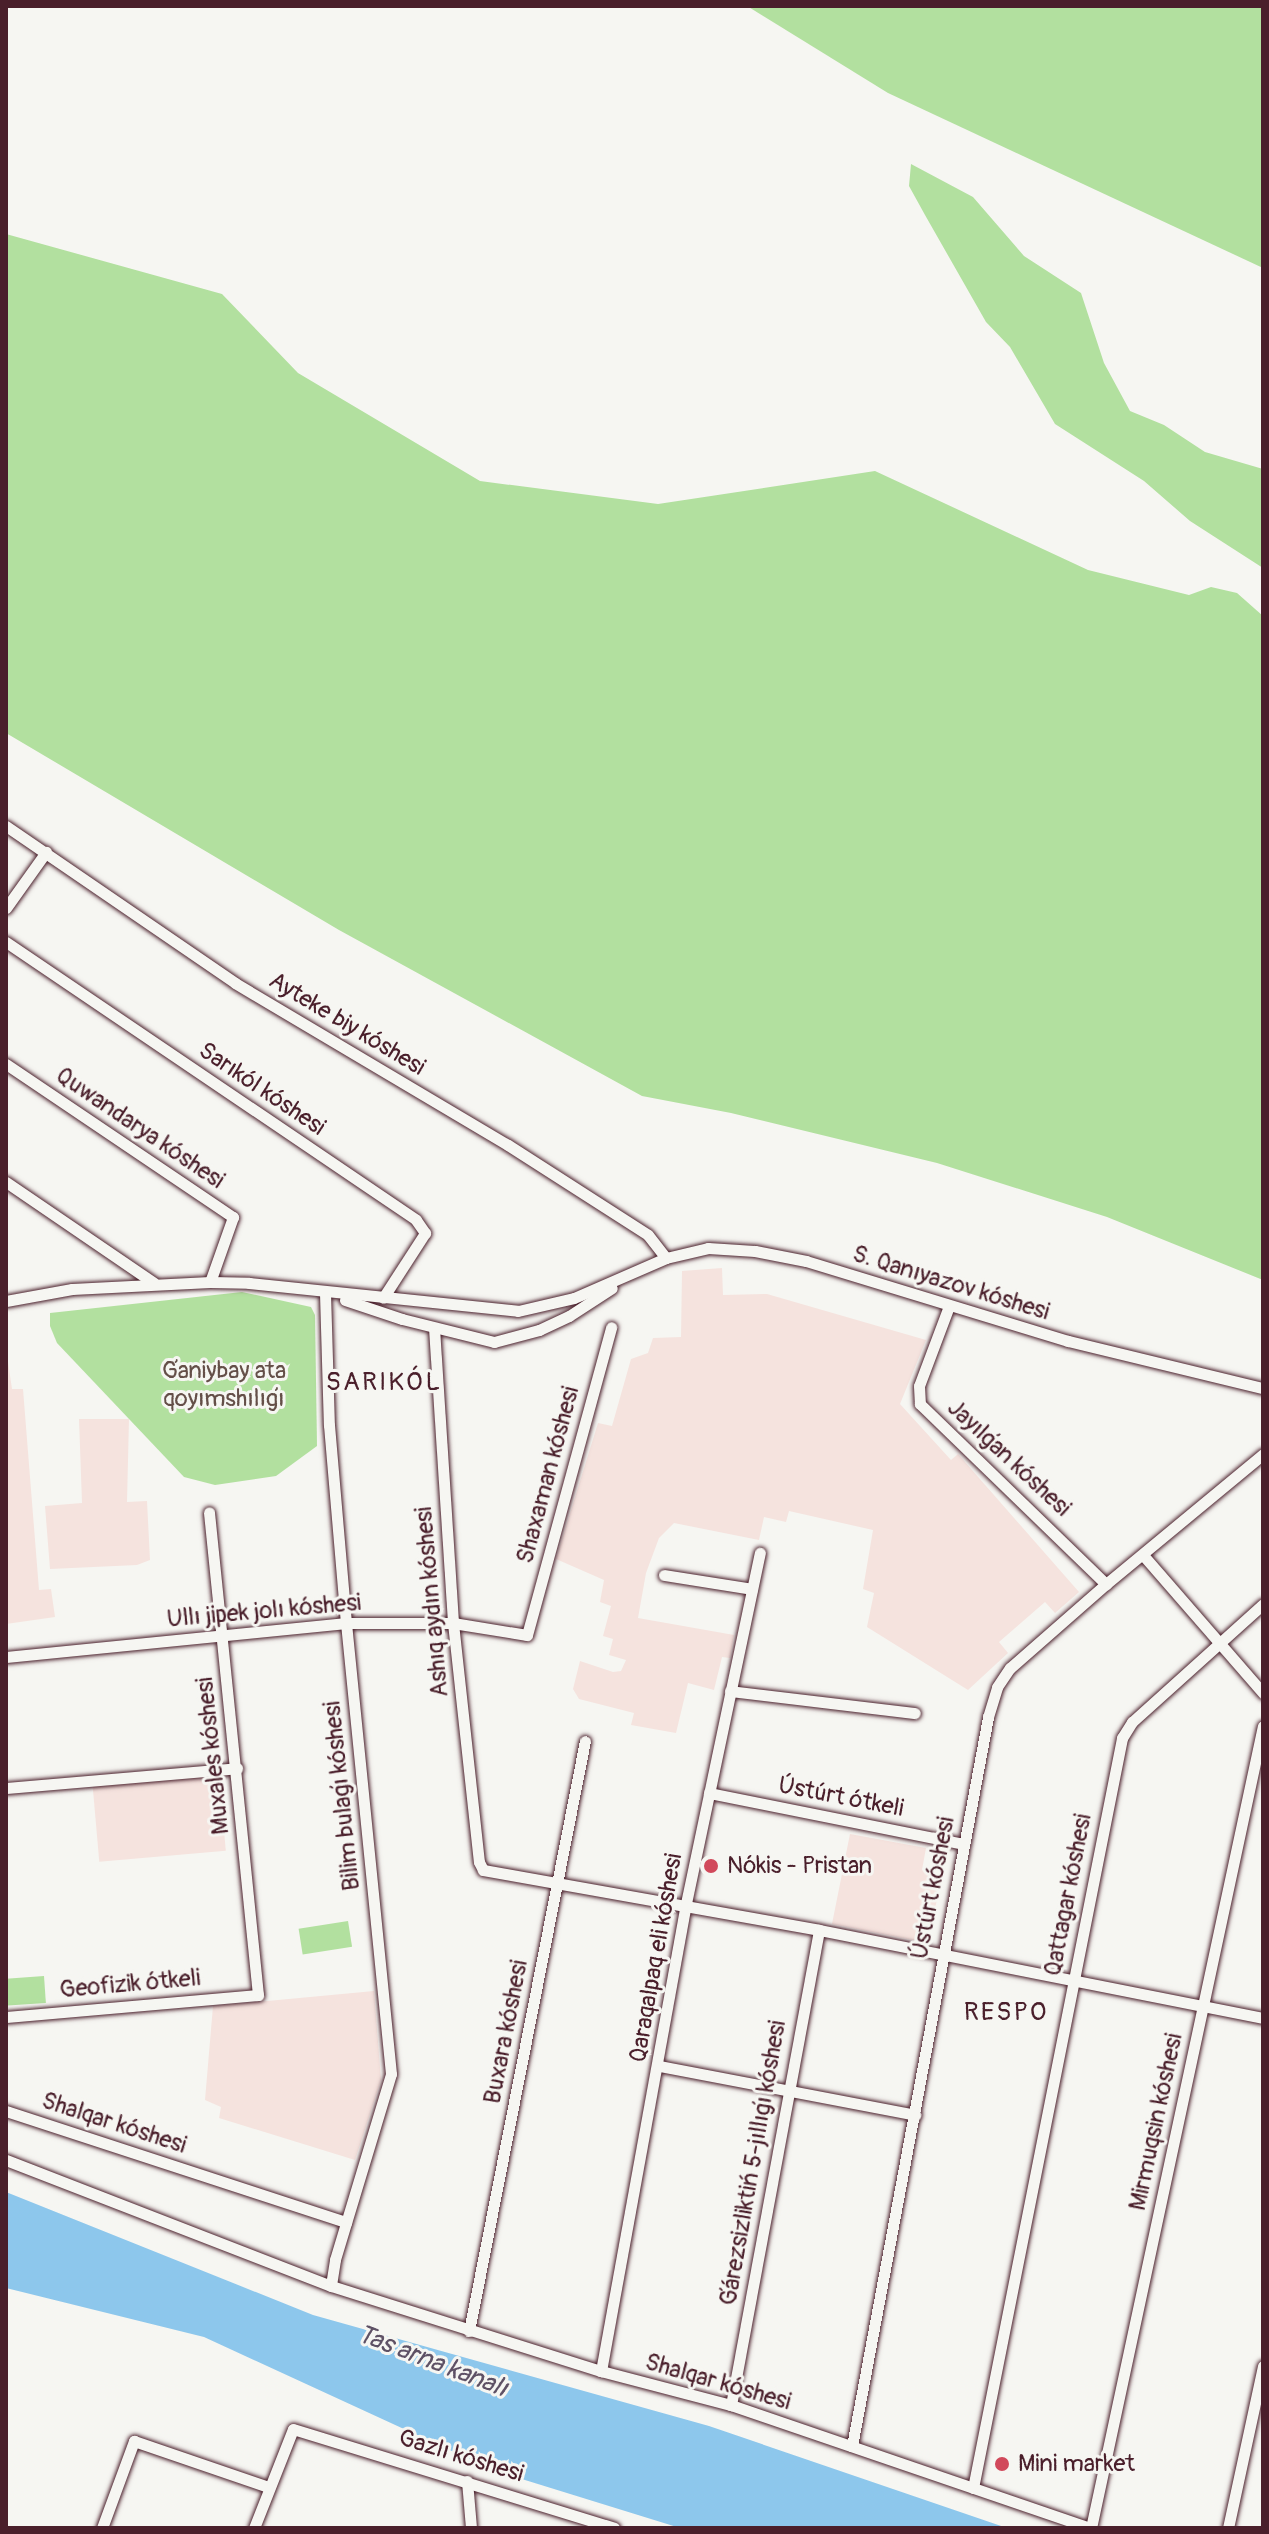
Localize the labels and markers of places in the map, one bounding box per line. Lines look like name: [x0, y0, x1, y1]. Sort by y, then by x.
place label: Nókis - Pristan: [727, 1852, 872, 1880]
marker: Nókis - Pristan: [702, 1857, 720, 1875]
place label: Mini market: [1018, 2450, 1135, 2478]
marker: Mini market: [993, 2455, 1011, 2473]

